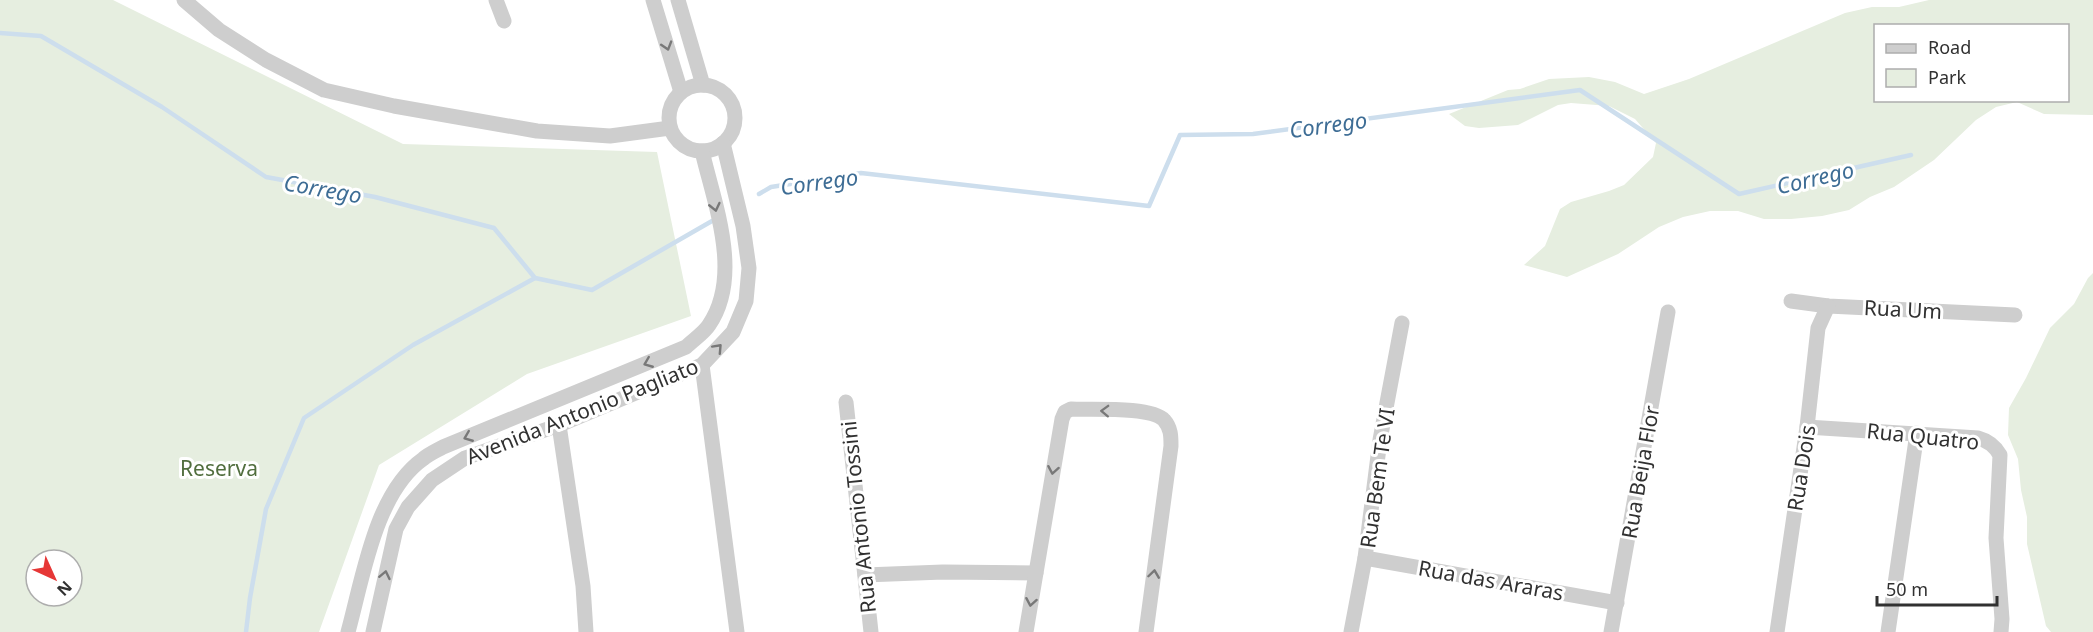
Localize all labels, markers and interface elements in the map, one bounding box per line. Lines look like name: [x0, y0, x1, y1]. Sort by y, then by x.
legend: [1874, 24, 2069, 102]
text: Road: [1928, 35, 1971, 59]
one-way arrow: [660, 40, 672, 51]
text: Park: [1928, 65, 1966, 89]
water label: Corrego: [1287, 104, 1369, 144]
water label: Corrego: [1773, 154, 1857, 200]
water label: Corrego: [778, 161, 860, 201]
water label: Corrego: [282, 166, 364, 210]
one-way arrow: [708, 202, 721, 212]
street label: Rua Um: [1863, 293, 1943, 325]
one-way arrow: [711, 344, 722, 355]
street label: Avenida Antonio Pagliato: [462, 352, 702, 470]
one-way arrow: [643, 356, 654, 368]
street label: Rua Beija Flor: [1615, 403, 1666, 541]
one-way arrow: [1101, 404, 1110, 417]
street label: Rua Bem Te VI: [1353, 406, 1401, 550]
street label: Rua Quatro: [1865, 416, 1981, 456]
street label: Rua Antonio Tossini: [834, 419, 882, 615]
street label: Rua Dois: [1780, 423, 1822, 513]
one-way arrow: [463, 430, 474, 442]
park label: Reserva: [180, 454, 258, 482]
one-way arrow: [1048, 465, 1060, 474]
north arrow: [24, 548, 84, 608]
street label: Rua das Araras: [1416, 553, 1566, 607]
one-way arrow: [1147, 569, 1159, 579]
scale bar: [1877, 569, 1997, 607]
one-way arrow: [378, 570, 391, 580]
text: N: [52, 576, 77, 601]
text: 50 m: [1886, 577, 1928, 601]
one-way arrow: [1025, 597, 1038, 607]

